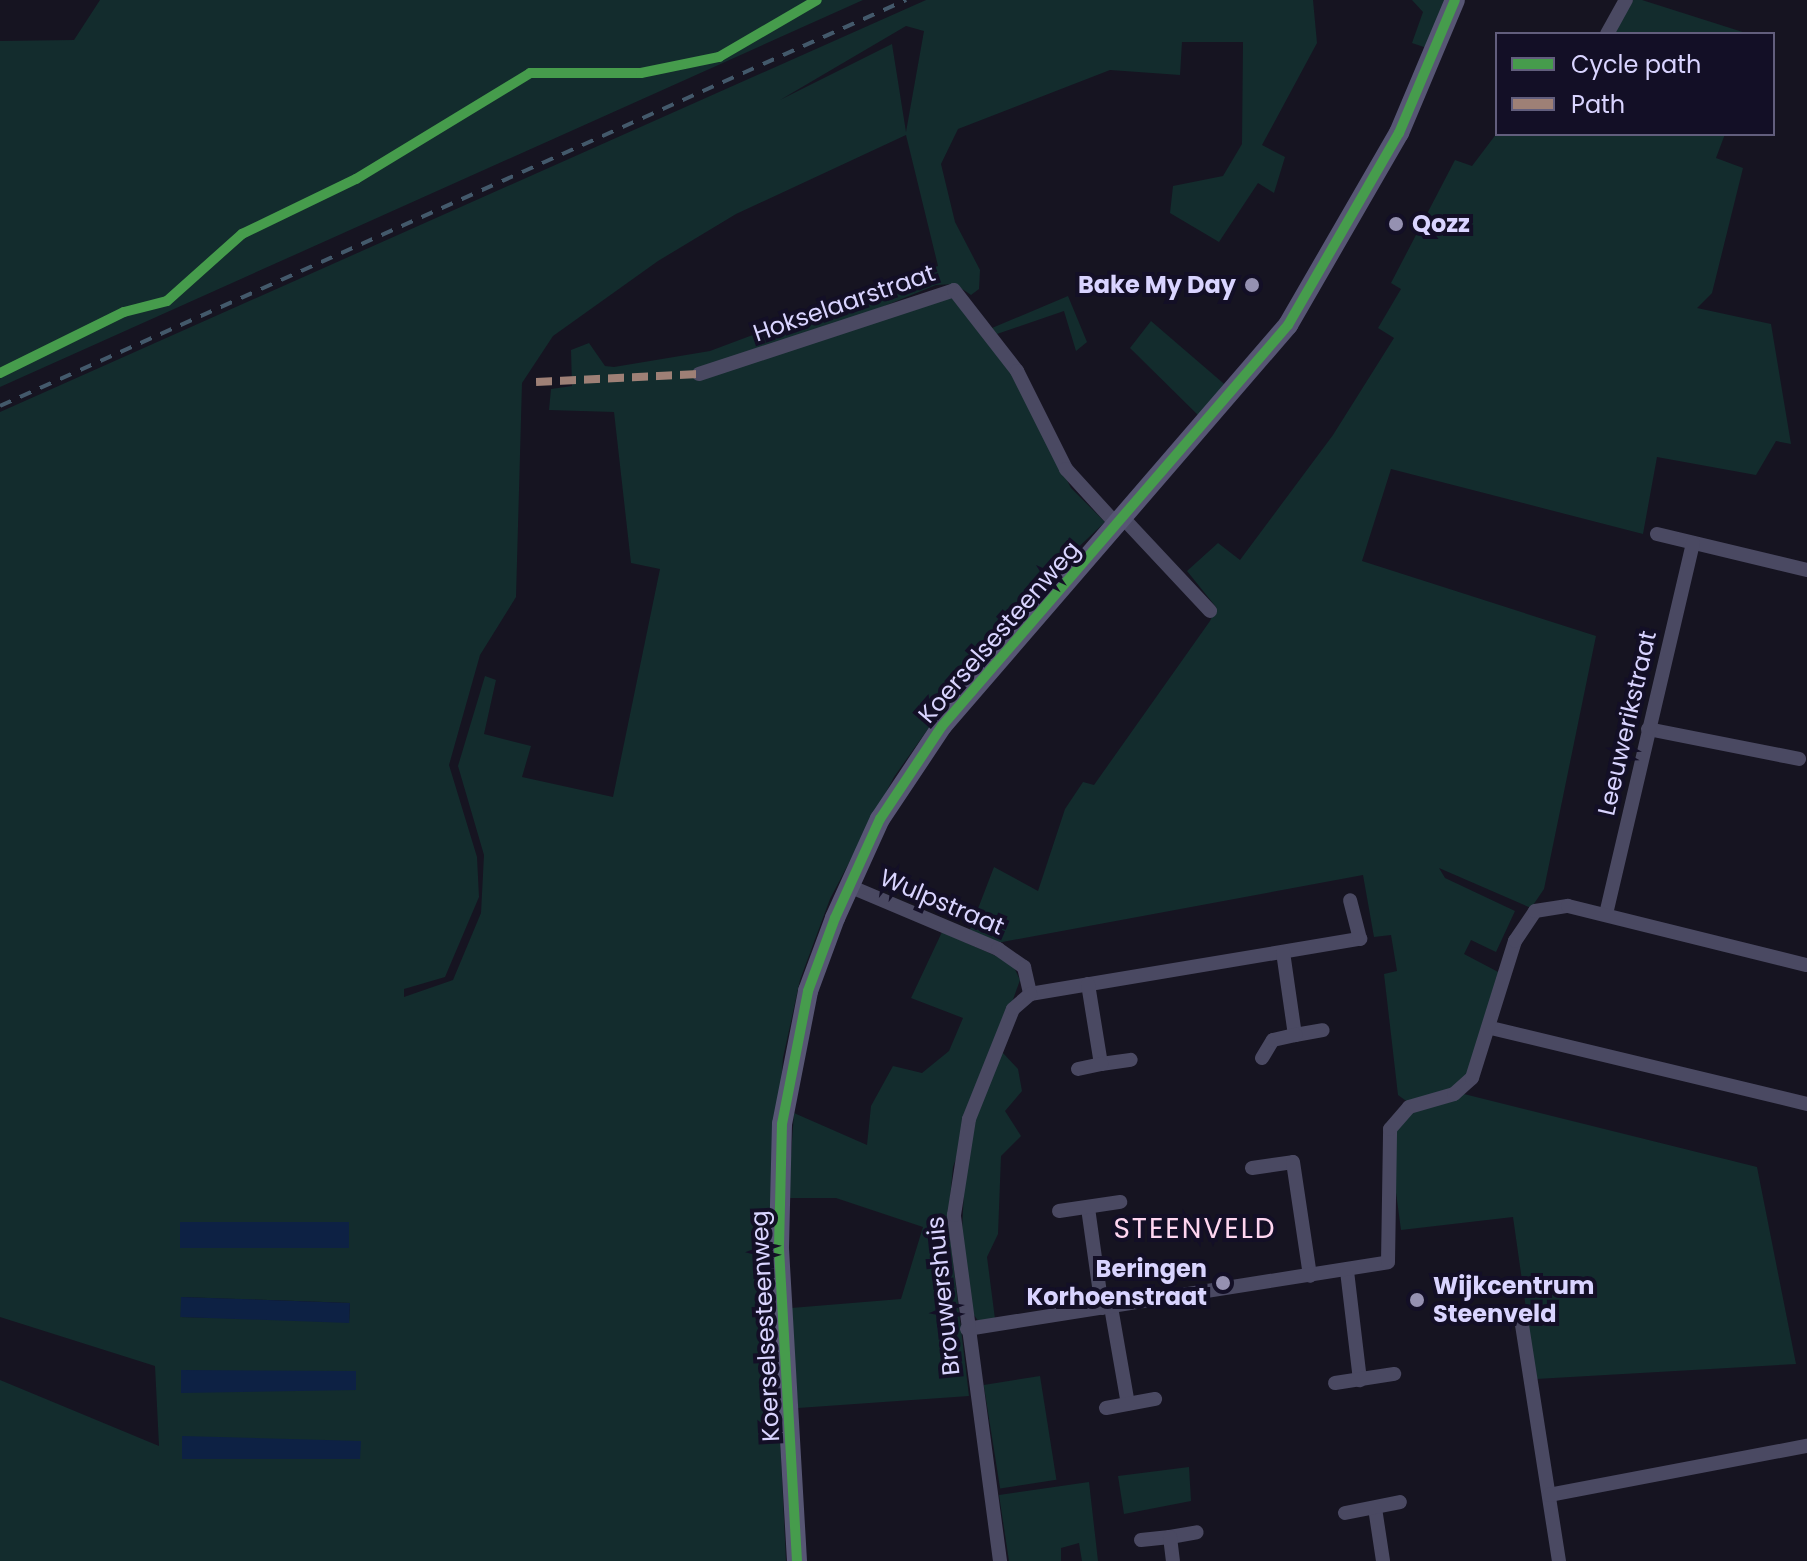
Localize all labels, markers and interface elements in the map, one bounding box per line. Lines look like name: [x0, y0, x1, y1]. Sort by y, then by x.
legend: [1495, 32, 1775, 136]
text: Cycle path: [1571, 48, 1701, 81]
text: Path: [1571, 88, 1625, 121]
place label: Qozz: [1412, 210, 1470, 238]
marker: Qozz: [1387, 215, 1405, 233]
street label: Hokselaarstraat: [749, 258, 939, 348]
place label: Bake My Day: [1078, 271, 1236, 299]
marker: Bake My Day: [1243, 276, 1261, 294]
street label: Koerselsesteenweg: [912, 535, 1086, 729]
street label: Leeuwerikstraat: [1592, 628, 1662, 818]
street label: Wulpstraat: [875, 863, 1009, 941]
street label: Koerselsesteenweg: [745, 1210, 785, 1442]
district label: STEENVELD: [1113, 1212, 1277, 1246]
street label: Brouwershuis: [920, 1215, 966, 1377]
place label: Beringen Korhoenstraat: [1027, 1255, 1207, 1311]
place label: Wijkcentrum Steenveld: [1433, 1272, 1594, 1328]
marker: Beringen Korhoenstraat: [1214, 1274, 1232, 1292]
marker: Wijkcentrum Steenveld: [1408, 1291, 1426, 1309]

